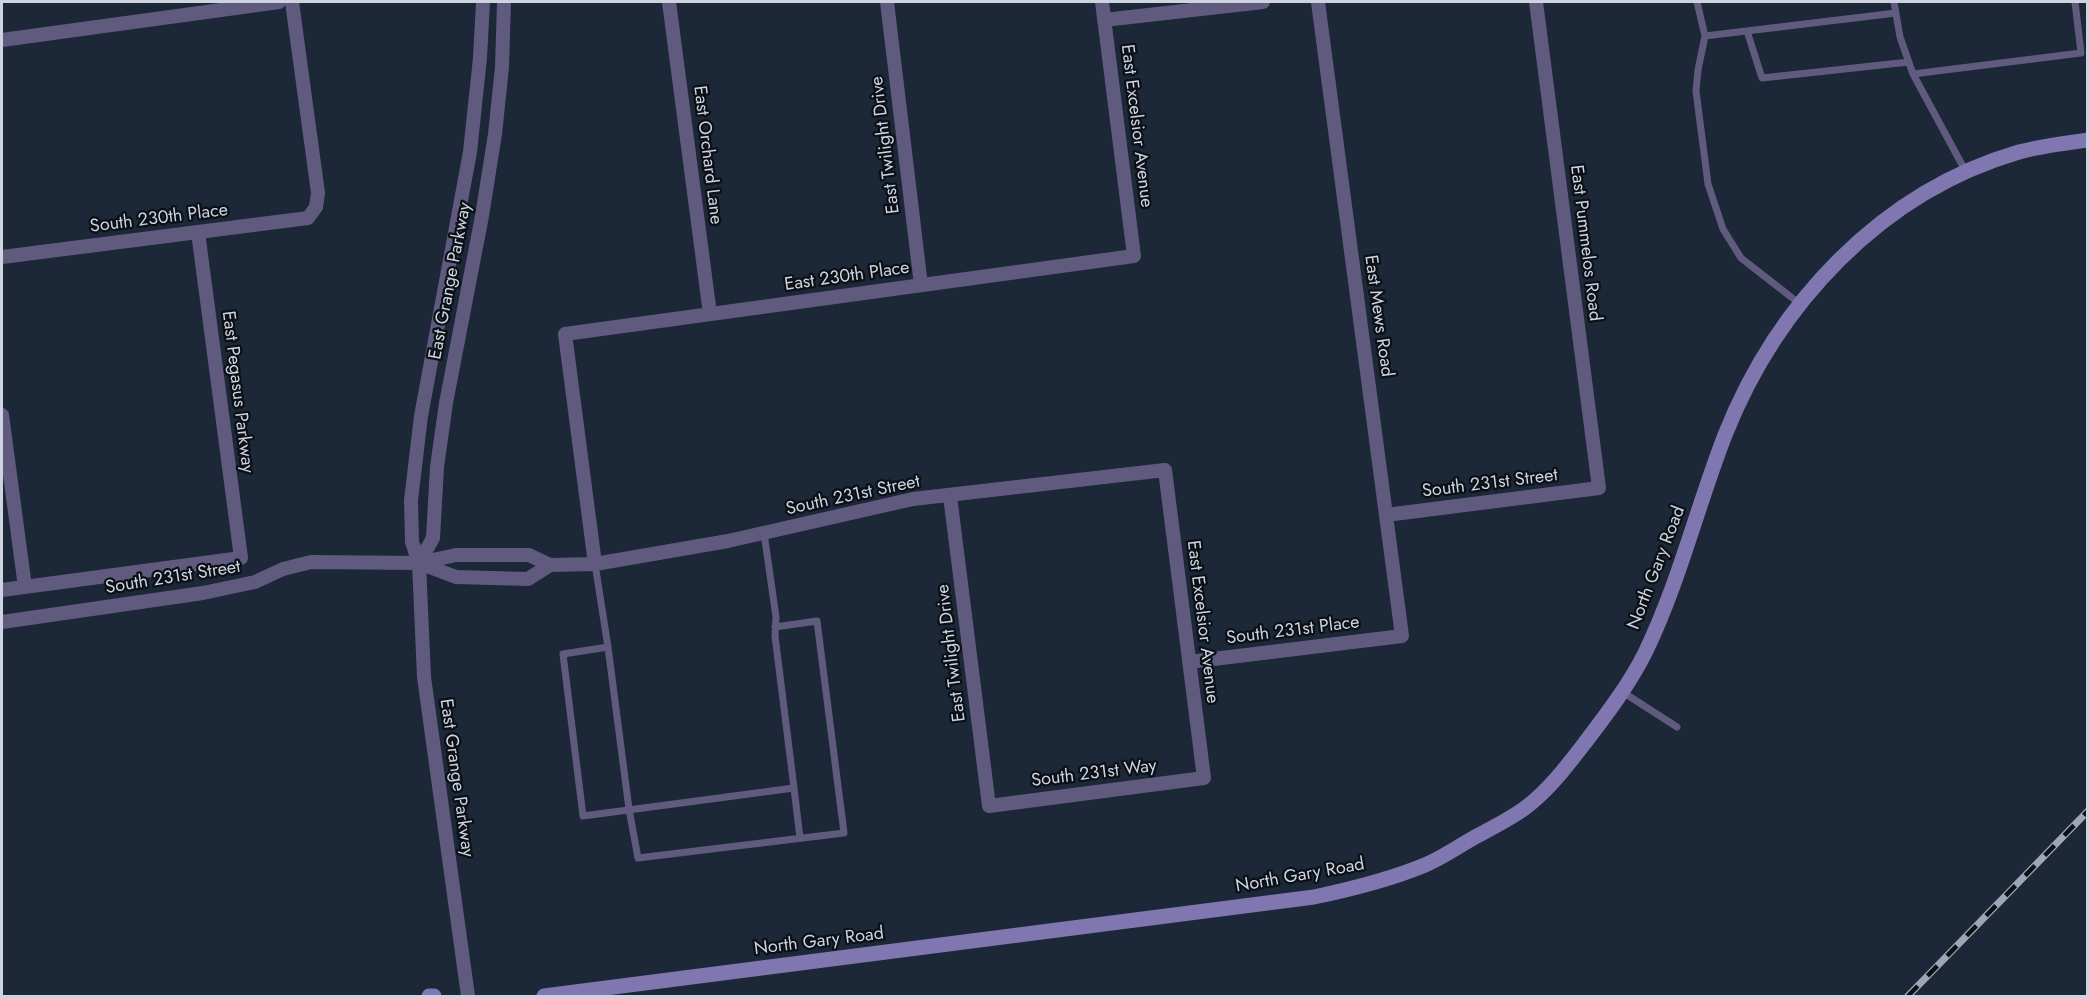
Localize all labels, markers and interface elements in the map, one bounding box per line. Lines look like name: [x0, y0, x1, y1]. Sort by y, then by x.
street label: East Excelsior Avenue: [1115, 43, 1157, 209]
street label: East Twilight Drive: [867, 75, 905, 215]
street label: East Orchard Lane: [688, 84, 726, 226]
street label: East Pummelos Road: [1565, 164, 1605, 322]
street label: South 230th Place: [89, 200, 229, 238]
street label: East Grange Parkway: [425, 201, 477, 361]
street label: East Mews Road: [1359, 254, 1397, 378]
street label: East 230th Place: [783, 258, 911, 296]
street label: East Pegasus Parkway: [216, 310, 258, 474]
street label: South 231st Street: [1421, 465, 1559, 503]
street label: South 231st Street: [784, 471, 922, 521]
street label: North Gary Road: [1624, 503, 1690, 633]
street label: East Excelsior Avenue: [1181, 539, 1223, 705]
street label: South 231st Street: [104, 557, 242, 599]
street label: East Twilight Drive: [933, 583, 971, 723]
street label: South 231st Place: [1225, 612, 1361, 650]
street label: East Grange Parkway: [434, 697, 478, 859]
street label: South 231st Way: [1030, 756, 1158, 792]
street label: North Gary Road: [1234, 854, 1366, 898]
street label: North Gary Road: [753, 923, 885, 961]

